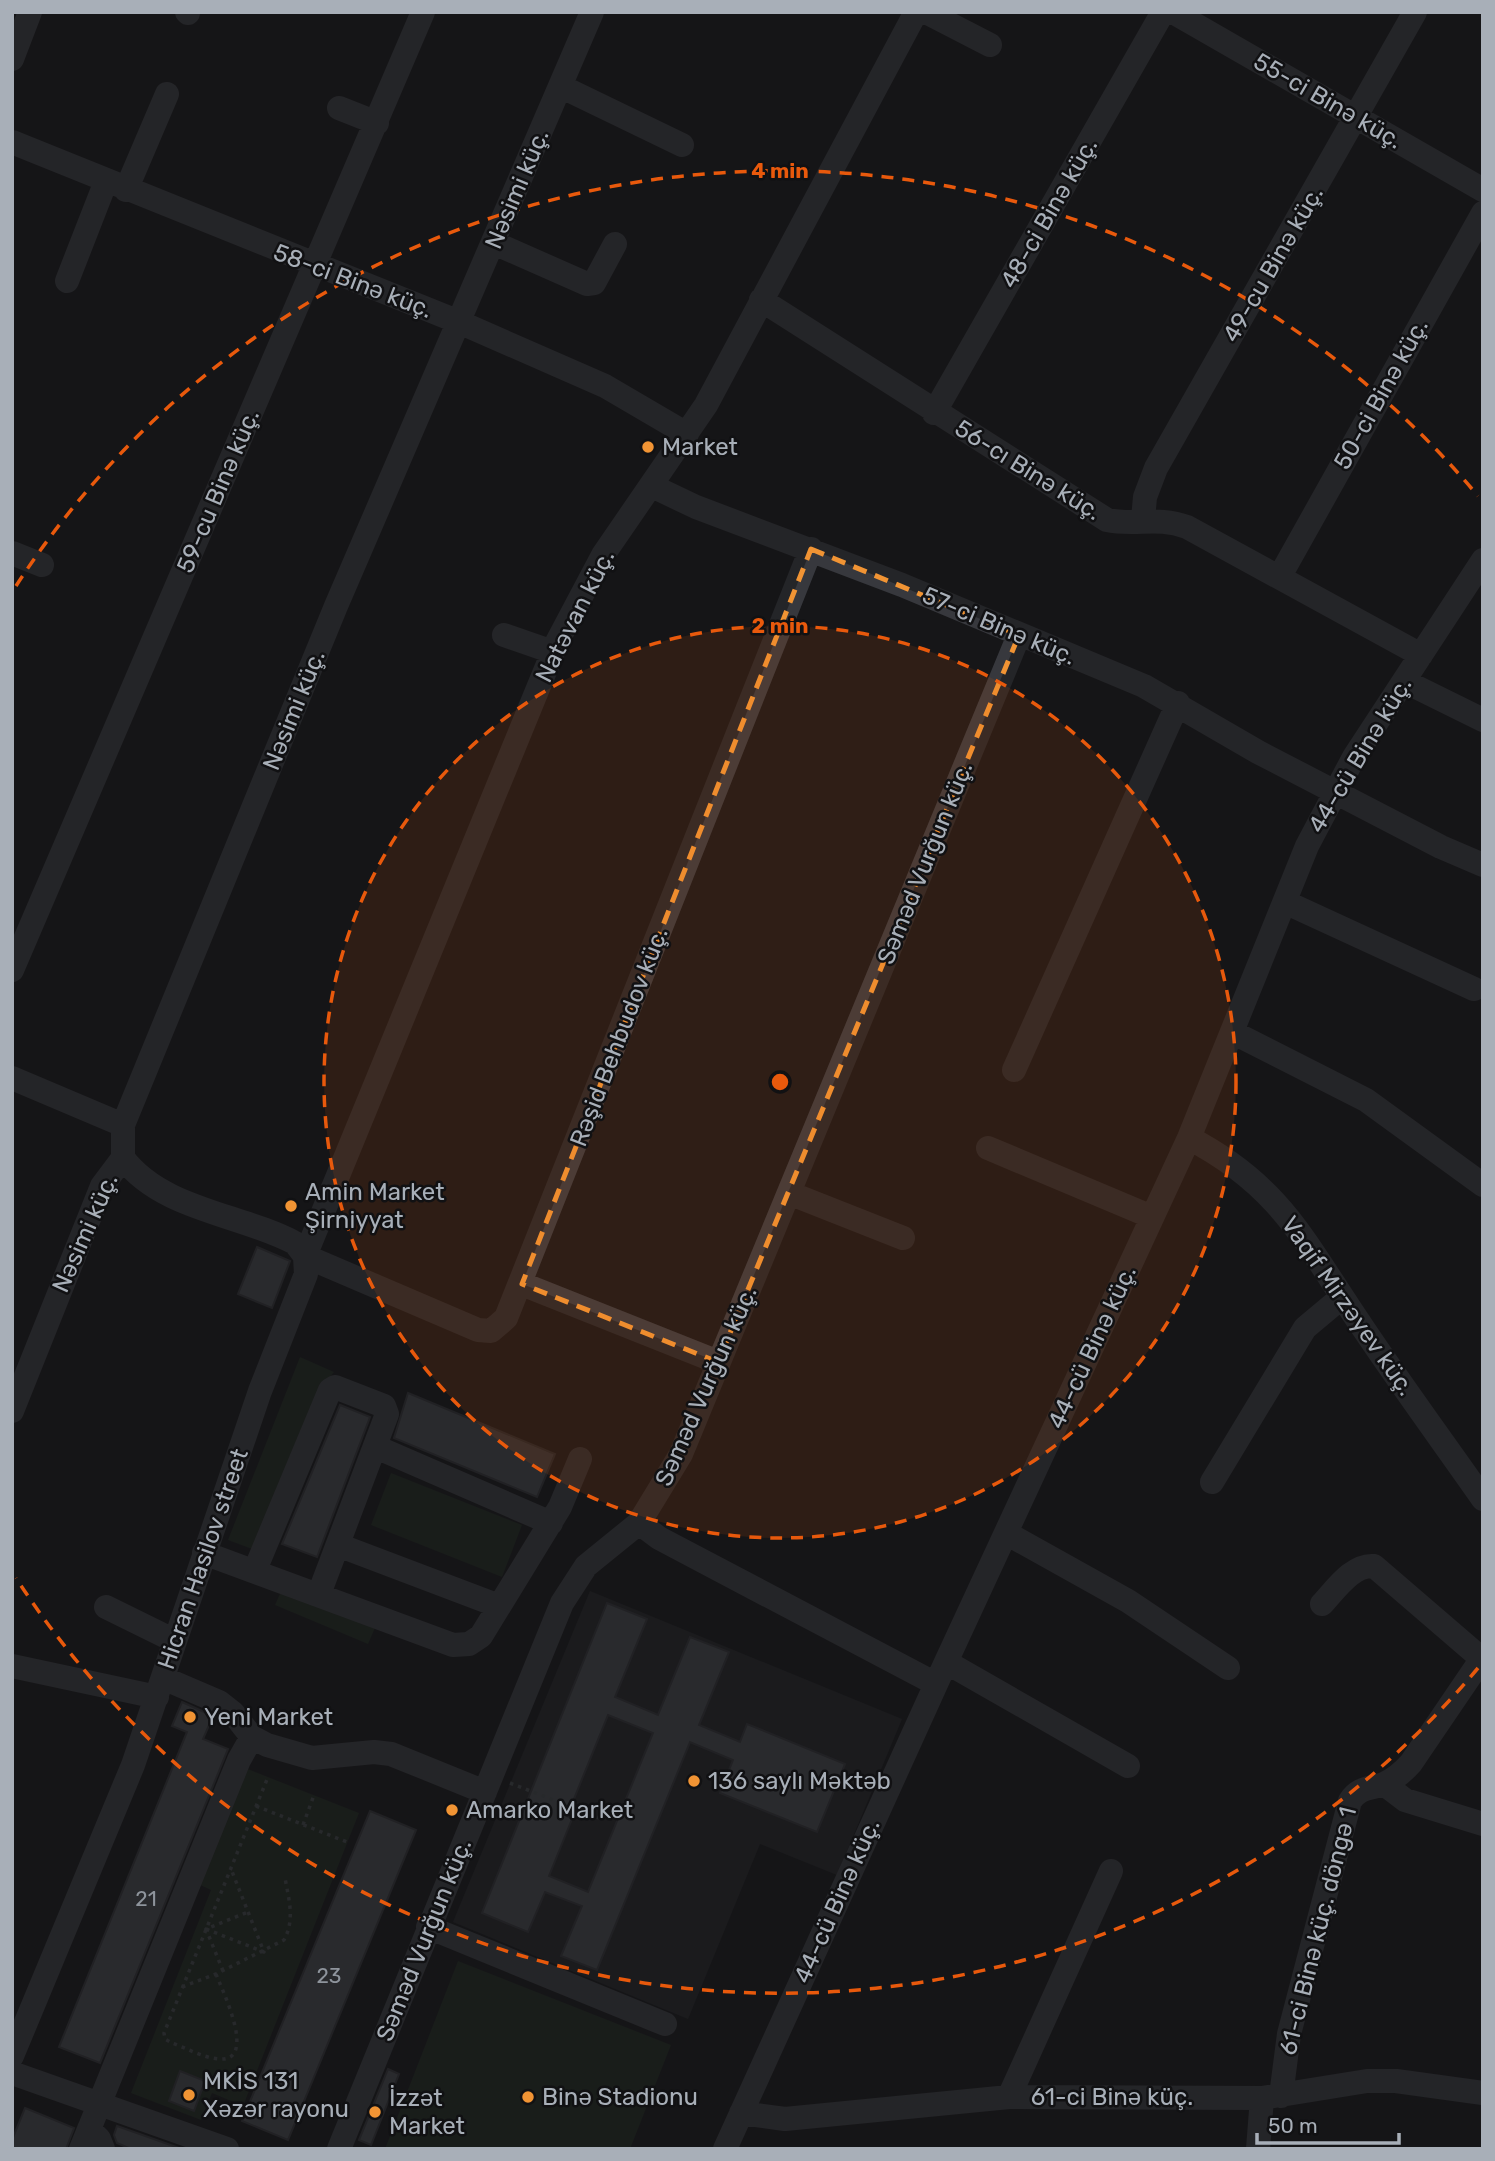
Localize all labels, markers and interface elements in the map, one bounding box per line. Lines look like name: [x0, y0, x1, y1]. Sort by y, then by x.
street label: 55-ci Binə küç.: [1249, 47, 1407, 155]
street label: Nəsimi küç.: [479, 125, 555, 253]
street label: 48-ci Binə küç.: [995, 133, 1103, 293]
text: 4 min: [751, 158, 809, 183]
street label: 49-cu Binə küç.: [1217, 181, 1329, 347]
street label: 58-ci Binə küç.: [270, 238, 436, 324]
street label: 50-ci Binə küç.: [1328, 314, 1434, 474]
street label: 59-cu Binə küç.: [171, 405, 265, 577]
street label: 56-cı Binə küç.: [950, 414, 1106, 526]
place label: Market: [662, 433, 738, 461]
marker: Market: [640, 439, 656, 455]
street label: Natəvan küç.: [530, 545, 620, 687]
street label: 57-ci Binə küç.: [918, 581, 1080, 671]
text: 2 min: [752, 613, 808, 638]
street label: Nəsimi küç.: [257, 646, 331, 774]
street label: 44-cü Binə küç.: [1302, 672, 1418, 838]
street label: Səməd Vurğun küç.: [872, 758, 978, 968]
street label: Rəşid Behbudov küç.: [564, 924, 674, 1150]
centre of rings: [768, 1070, 792, 1094]
street label: Nəsimi küç.: [46, 1169, 124, 1297]
place label: Amin Market Şirniyyat: [305, 1178, 445, 1234]
marker: Amin Market Şirniyyat: [283, 1198, 299, 1214]
street label: Vaqif Mirzəyev küç.: [1276, 1211, 1420, 1401]
street label: 44-cü Binə küç.: [1042, 1261, 1142, 1433]
street label: Səməd Vurğun küç.: [649, 1282, 763, 1490]
street label: Hicran Hasilov street: [152, 1445, 254, 1673]
place label: Yeni Market: [204, 1703, 333, 1731]
marker: Yeni Market: [182, 1709, 198, 1725]
place label: 136 saylı Məktəb: [708, 1767, 891, 1795]
marker: 136 saylı Məktəb: [686, 1773, 702, 1789]
place label: Amarko Market: [466, 1796, 633, 1824]
marker: Amarko Market: [444, 1802, 460, 1818]
street label: 61-ci Binə küç. döngə 1: [1274, 1804, 1362, 2058]
street label: 44-cü Binə küç.: [788, 1815, 886, 1987]
street label: Səməd Vurğun küç.: [371, 1835, 477, 2045]
house number: 21: [135, 1886, 157, 1911]
house number: 23: [317, 1963, 341, 1988]
place label: MKİS 131 Xəzər rayonu: [203, 2067, 349, 2123]
place label: Binə Stadionu: [542, 2083, 698, 2111]
street label: 61-ci Binə küç.: [1031, 2083, 1193, 2111]
place label: İzzət Market: [389, 2084, 465, 2140]
marker: MKİS 131 Xəzər rayonu: [181, 2087, 197, 2103]
marker: Binə Stadionu: [520, 2089, 536, 2105]
scale bar: [1257, 2102, 1399, 2146]
marker: İzzət Market: [367, 2104, 383, 2120]
text: 50 m: [1268, 2113, 1318, 2138]

